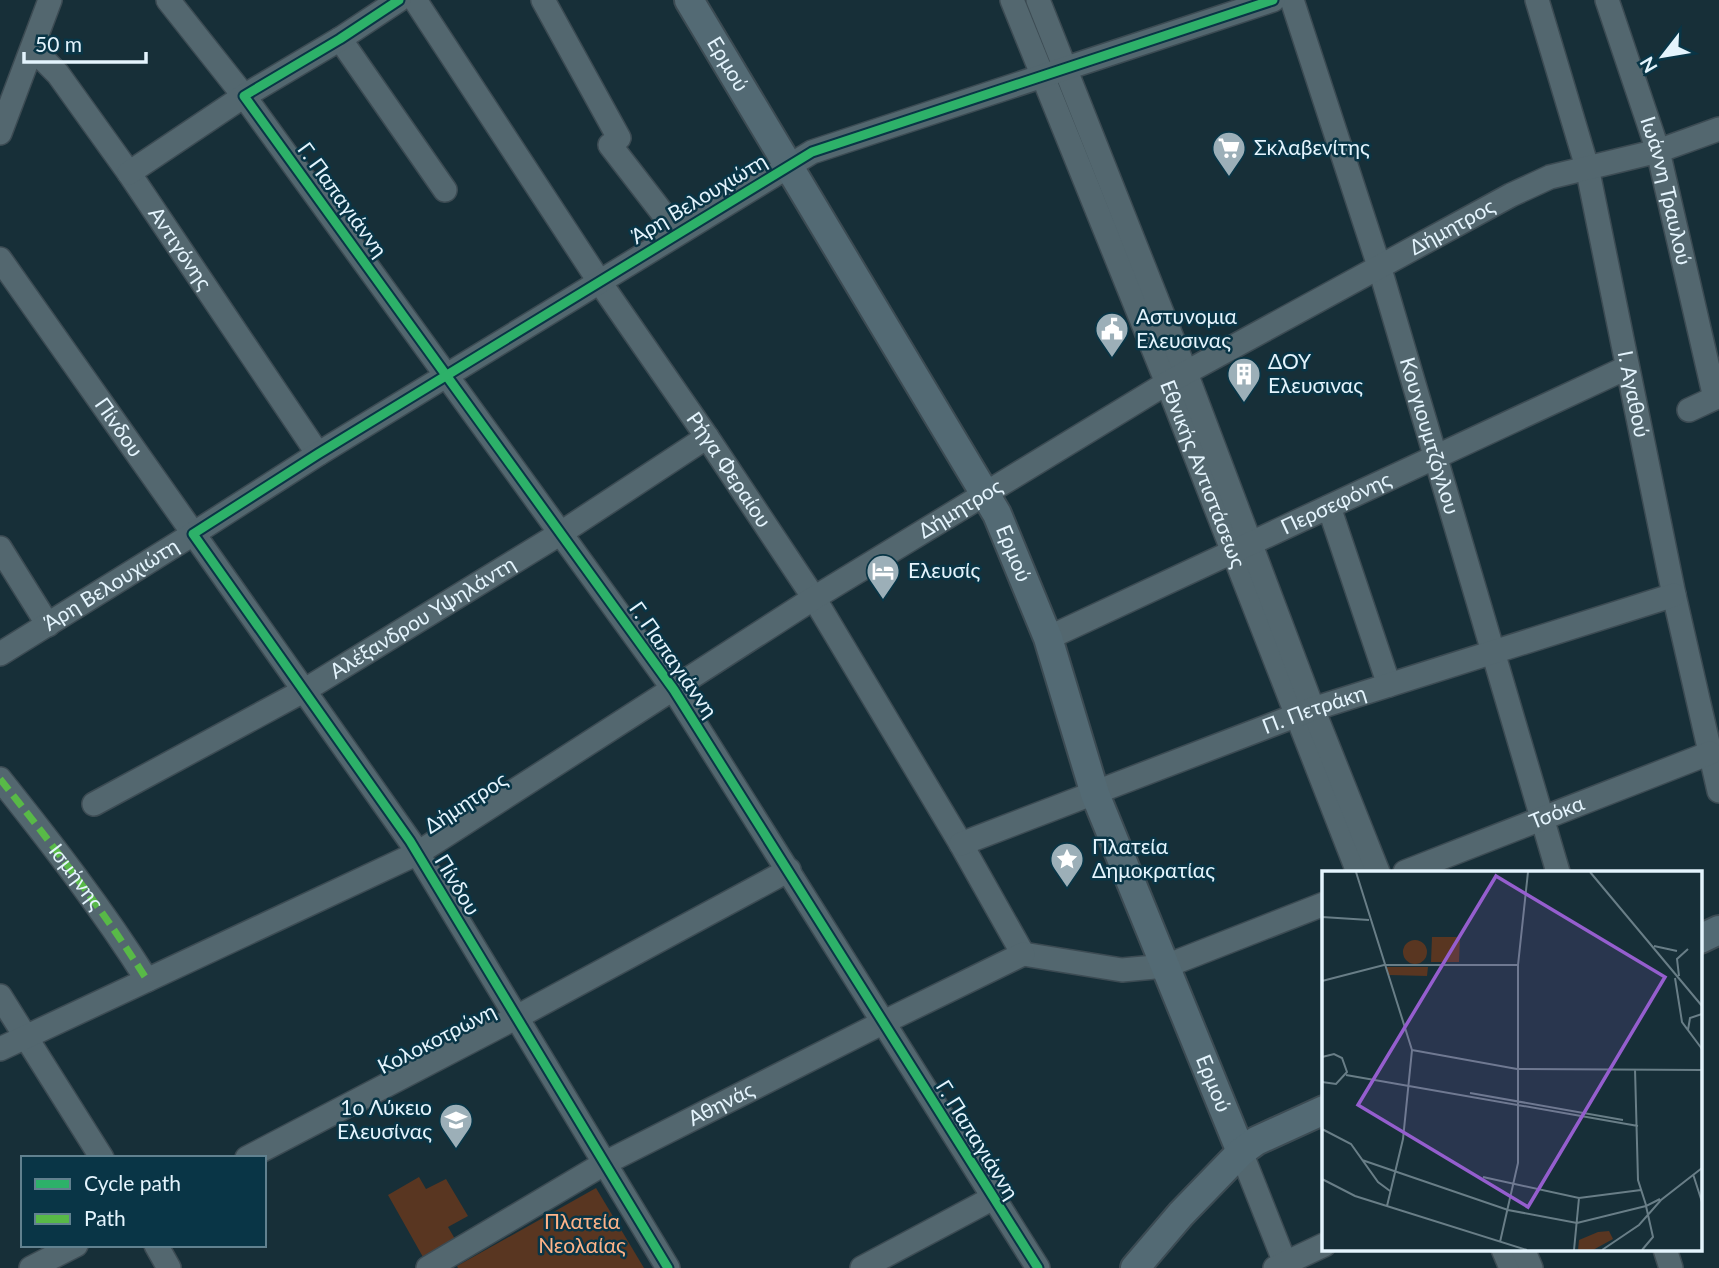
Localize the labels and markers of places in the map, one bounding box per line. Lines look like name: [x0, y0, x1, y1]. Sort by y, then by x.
supermarket icon: Σκλαβενίτης: [1210, 129, 1248, 178]
place label: Σκλαβενίτης: [1254, 134, 1370, 159]
place label: Αστυνομια Ελευσινας: [1136, 303, 1238, 352]
public building icon: Αστυνομια Ελευσινας: [1093, 310, 1131, 359]
place label: ΔΟΥ Ελευσινας: [1268, 348, 1363, 397]
building icon: ΔΟΥ Ελευσινας: [1225, 355, 1263, 404]
hotel icon: Ελευσίς: [864, 552, 902, 601]
place label: Ελευσίς: [908, 557, 981, 582]
place label: Πλατεία Δημοκρατίας: [1092, 833, 1215, 882]
place icon: Πλατεία Δημοκρατίας: [1048, 840, 1086, 889]
place label: 1ο Λύκειο Ελευσίνας: [337, 1094, 432, 1143]
school or university icon: 1ο Λύκειο Ελευσίνας: [437, 1101, 475, 1150]

